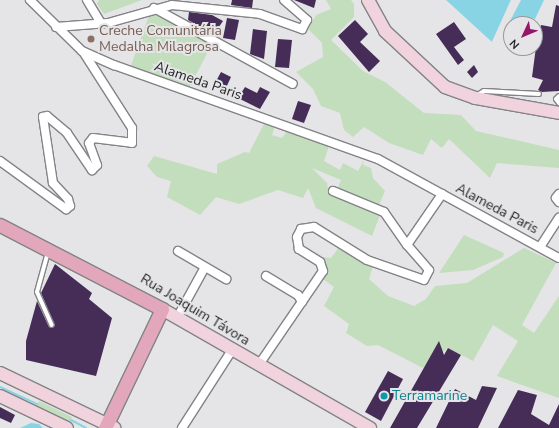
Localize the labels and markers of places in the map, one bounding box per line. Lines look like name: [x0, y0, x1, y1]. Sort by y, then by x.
place label: Creche Comunitária Medalha Milagrosa: [99, 23, 222, 56]
marker: Creche Comunitária Medalha Milagrosa: [86, 34, 96, 44]
place label: Terramarine: [392, 388, 467, 404]
marker: Terramarine: [379, 391, 389, 401]

